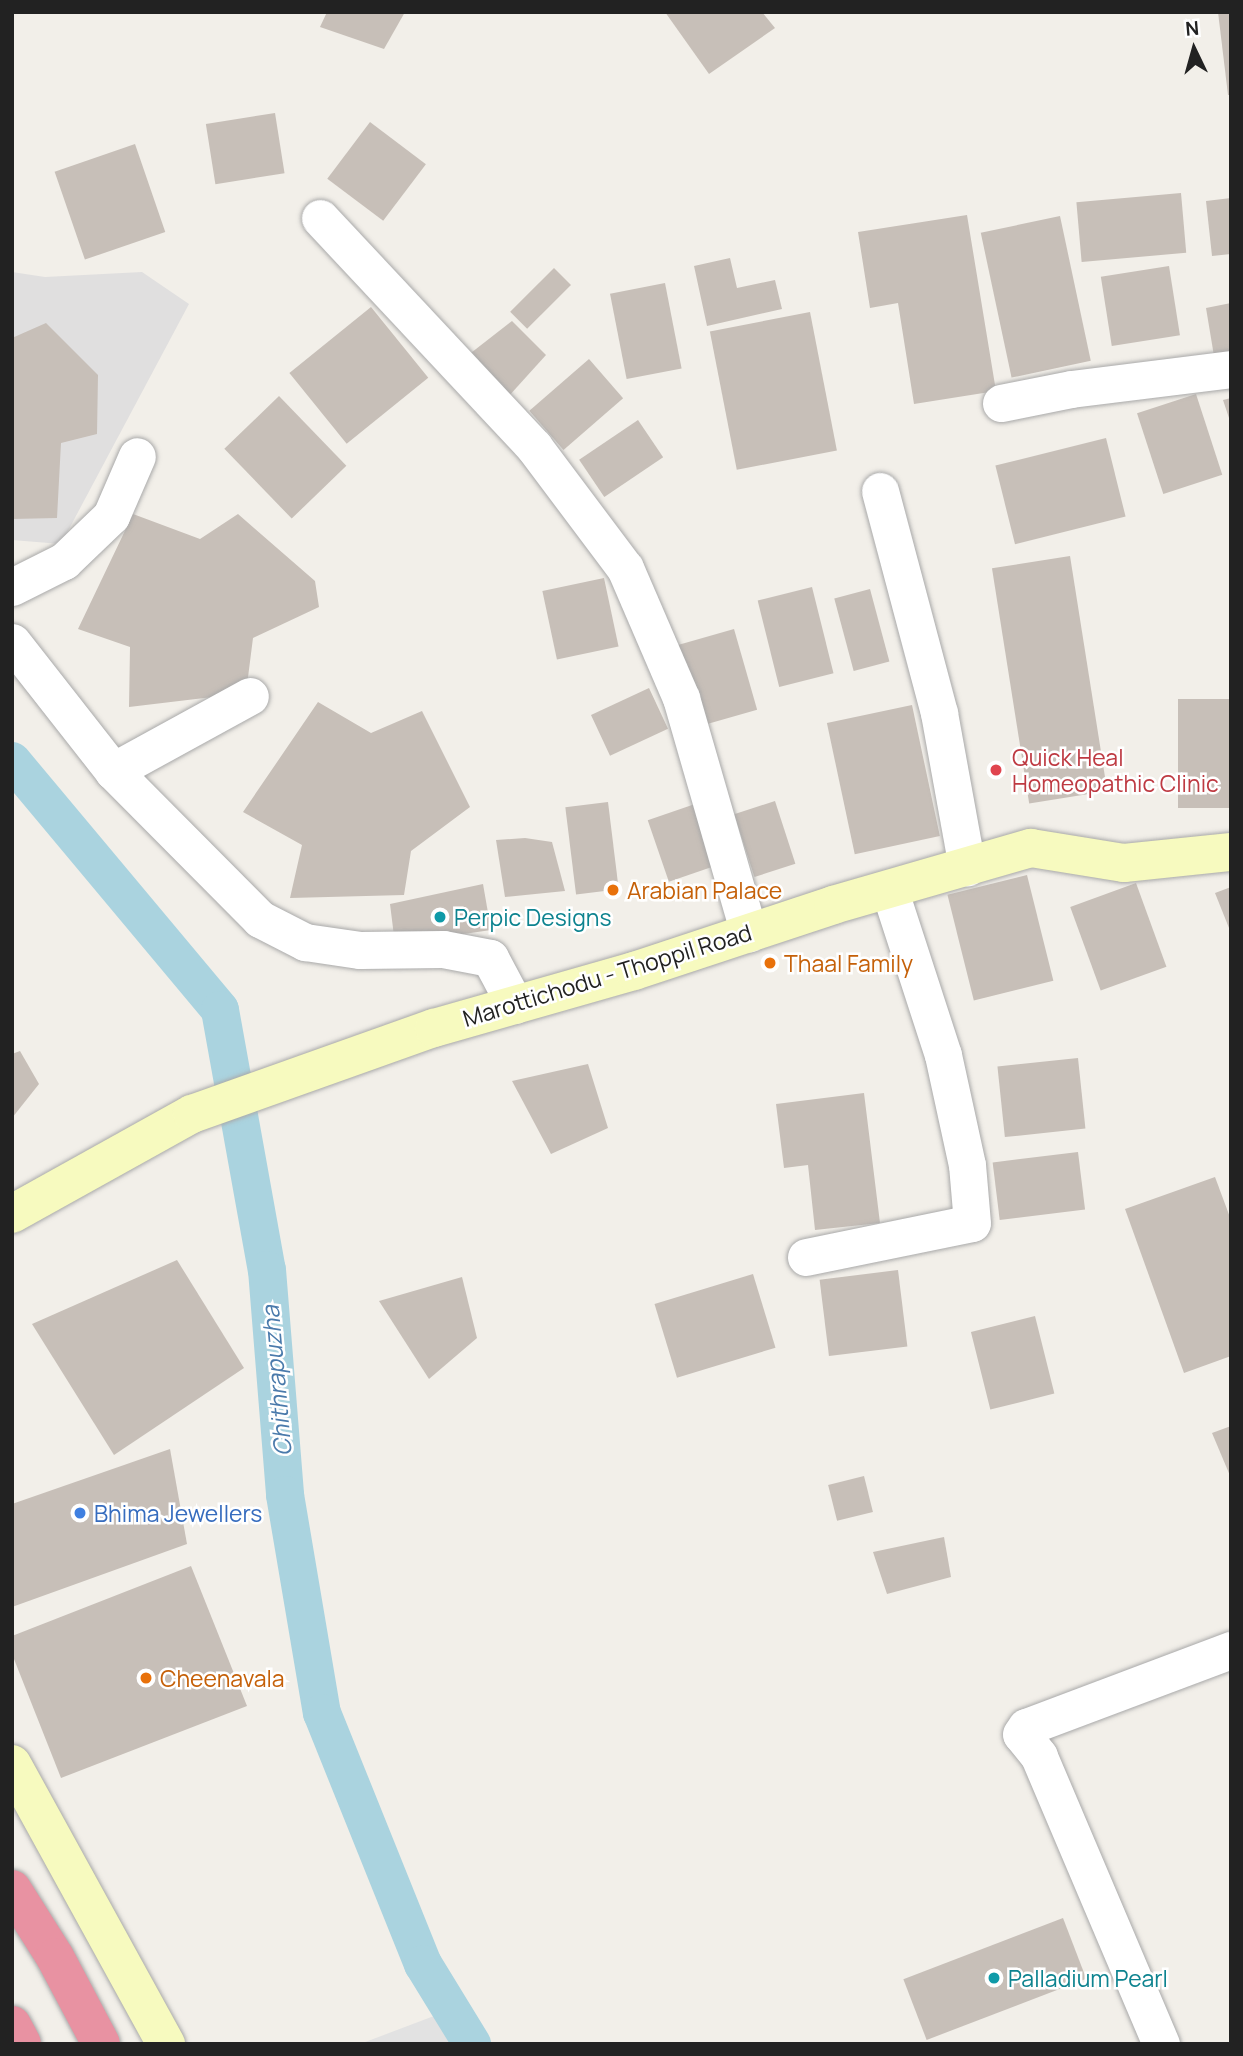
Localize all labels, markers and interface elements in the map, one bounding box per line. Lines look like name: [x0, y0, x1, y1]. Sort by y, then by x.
north arrow: [1159, 14, 1229, 84]
text: N: [1184, 15, 1200, 42]
place label: Quick Heal Homeopathic Clinic: [1012, 743, 1219, 797]
marker: Quick Heal Homeopathic Clinic: [986, 760, 1006, 780]
place label: Arabian Palace: [627, 876, 782, 904]
marker: Arabian Palace: [605, 882, 621, 898]
place label: Perpic Designs: [454, 903, 612, 931]
marker: Perpic Designs: [432, 909, 448, 925]
street label: Marottichodu - Thoppil Road: [459, 918, 755, 1032]
place label: Thaal Family: [784, 949, 913, 977]
marker: Thaal Family: [762, 955, 778, 971]
water label: Chithrapuzha: [255, 1304, 297, 1458]
place label: Bhima Jewellers: [94, 1499, 262, 1527]
marker: Bhima Jewellers: [72, 1505, 88, 1521]
place label: Cheenavala: [160, 1664, 285, 1692]
marker: Cheenavala: [138, 1670, 154, 1686]
place label: Palladium Pearl: [1008, 1964, 1168, 1992]
marker: Palladium Pearl: [986, 1970, 1002, 1986]

